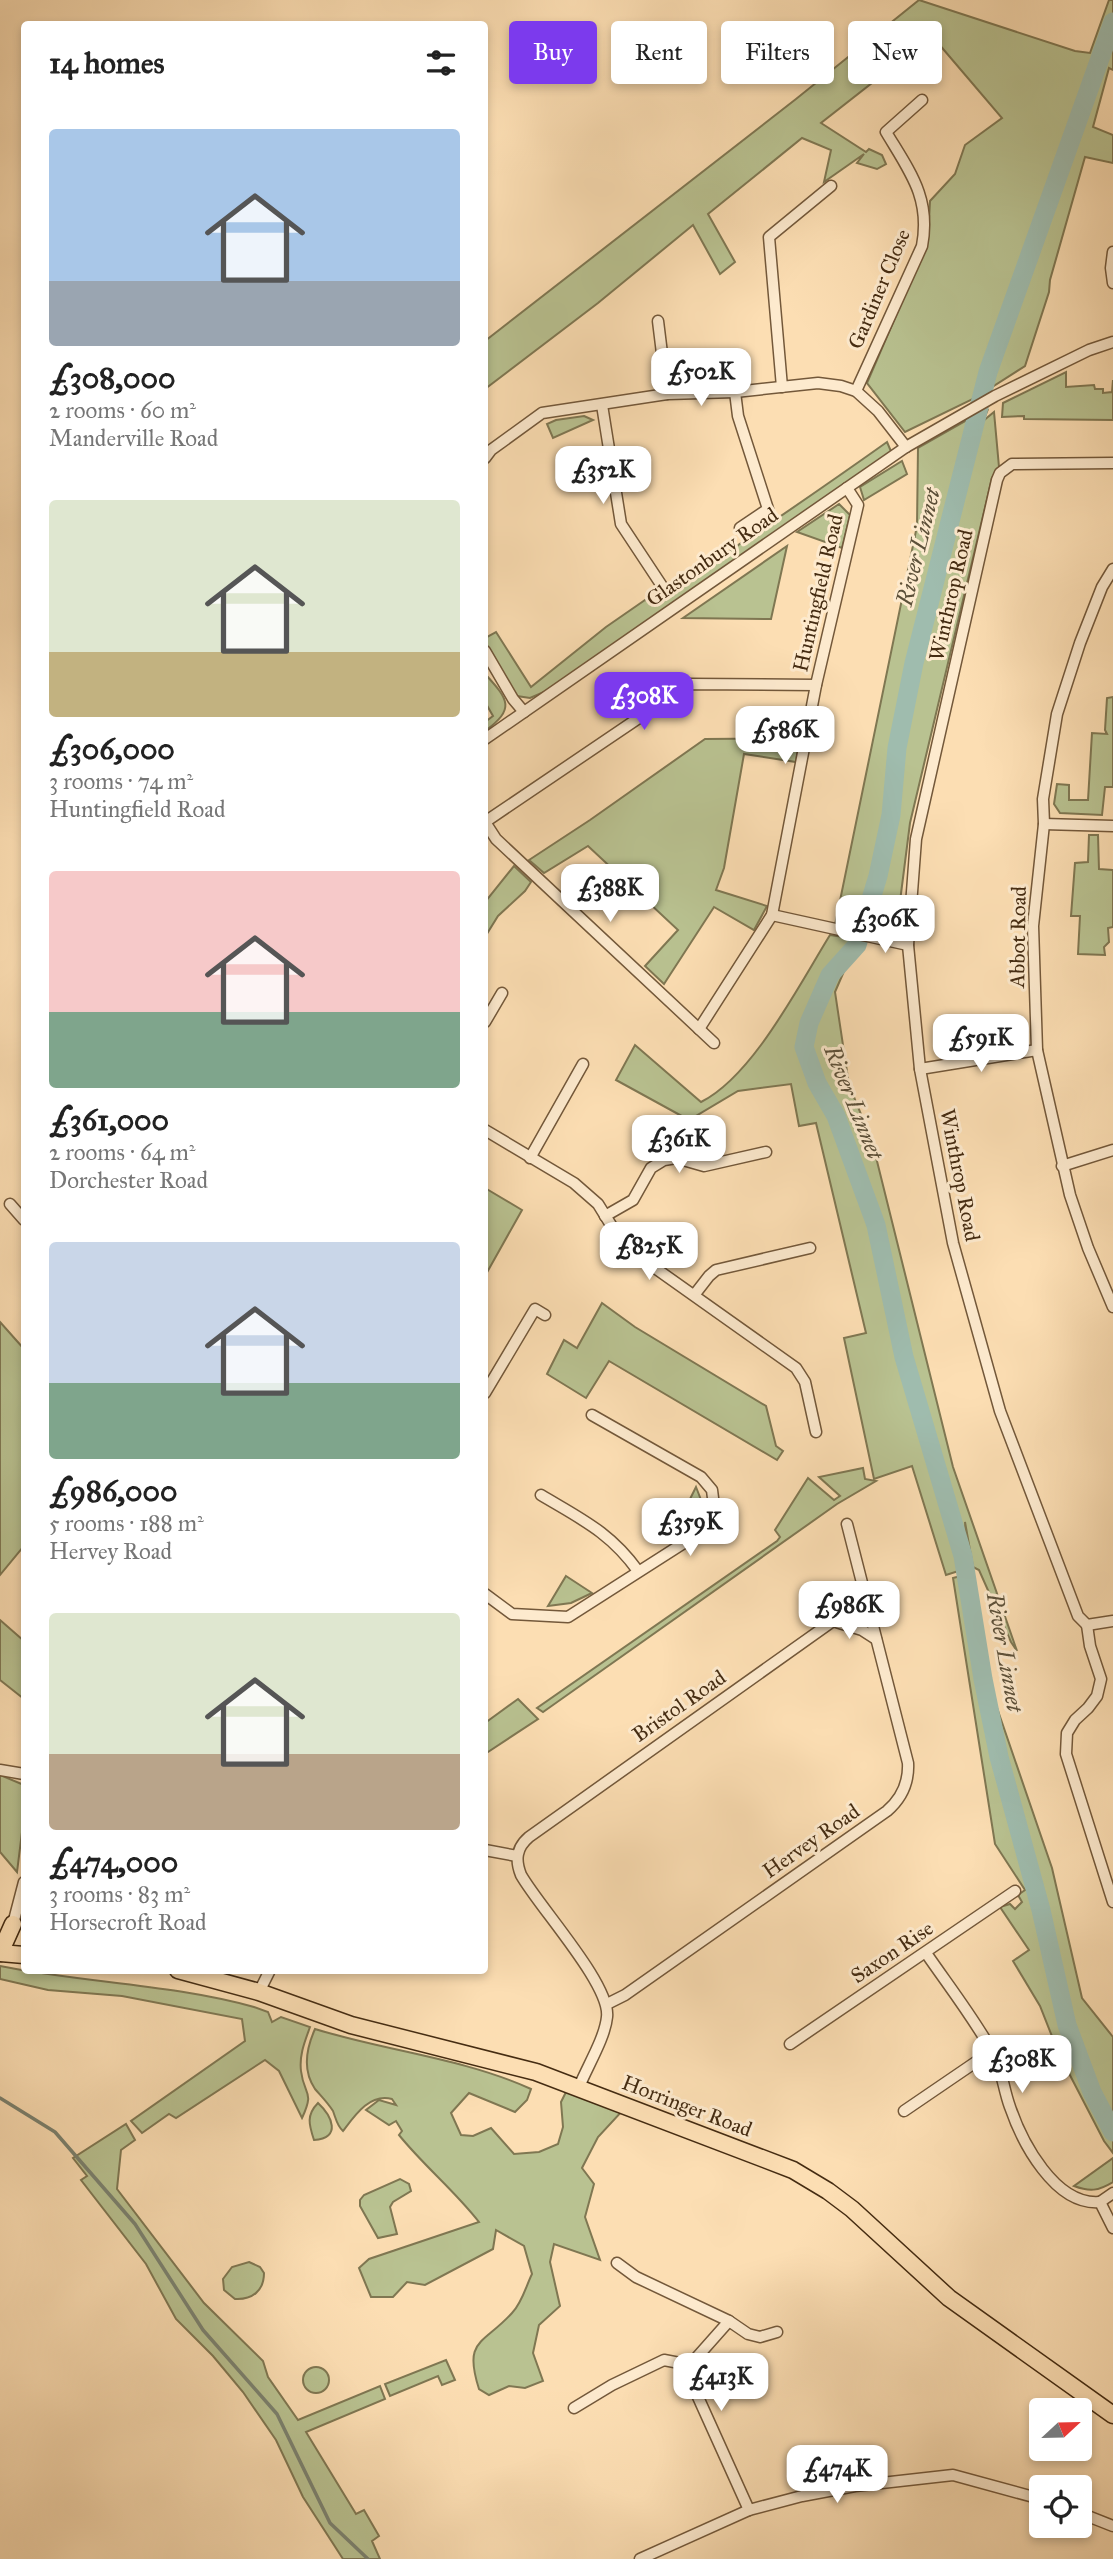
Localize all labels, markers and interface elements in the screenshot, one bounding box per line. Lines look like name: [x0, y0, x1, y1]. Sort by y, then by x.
chip: Buy: [509, 21, 597, 84]
chip: Rent: [611, 21, 707, 84]
chip: Filters: [721, 21, 834, 84]
chip: New: [848, 21, 942, 84]
icon: filters: [422, 44, 460, 82]
text: 14 homes: [49, 45, 164, 81]
icon: home: [192, 175, 318, 301]
street label: Gardiner Close: [842, 225, 916, 353]
pin: £502K: [652, 348, 750, 408]
text: £502K: [667, 357, 735, 385]
text: £308,000: [49, 360, 175, 396]
text: 2 rooms · 60 m²: [49, 396, 196, 424]
text: Manderville Road: [49, 424, 218, 452]
pin: £352K: [554, 447, 652, 506]
text: £352K: [571, 455, 635, 483]
water label: River Linnet: [890, 483, 947, 610]
street label: Glastonbury Road: [641, 502, 783, 612]
street label: Huntingfield Road: [787, 511, 849, 674]
street label: Winthrop Road: [923, 526, 979, 663]
icon: home: [192, 546, 318, 672]
pin: £308K: [595, 672, 693, 732]
text: £308K: [610, 681, 678, 709]
pin: £586K: [736, 706, 834, 766]
text: £586K: [751, 715, 819, 743]
text: £306,000: [49, 731, 175, 767]
text: 3 rooms · 74 m²: [49, 767, 193, 795]
text: Huntingfield Road: [49, 795, 225, 823]
pin: £388K: [561, 864, 659, 924]
text: £388K: [577, 873, 643, 901]
street label: Abbot Road: [1004, 885, 1032, 989]
pin: £306K: [836, 895, 934, 955]
text: £306K: [852, 904, 918, 932]
icon: home: [192, 917, 318, 1043]
pin: £591K: [932, 1014, 1030, 1074]
text: £591K: [949, 1023, 1013, 1051]
water label: River Linnet: [818, 1040, 890, 1165]
text: £361,000: [49, 1102, 169, 1138]
street label: Winthrop Road: [934, 1107, 986, 1244]
pin: £361K: [630, 1116, 728, 1175]
text: £361K: [648, 1124, 710, 1152]
text: 2 rooms · 64 m²: [49, 1138, 195, 1166]
text: Dorchester Road: [49, 1166, 208, 1194]
pin: £825K: [600, 1222, 698, 1282]
text: £825K: [616, 1231, 682, 1259]
icon: home: [192, 1288, 318, 1414]
text: £986,000: [49, 1473, 177, 1509]
pin: £359K: [641, 1498, 739, 1558]
text: £359K: [658, 1507, 722, 1535]
text: 5 rooms · 188 m²: [49, 1509, 204, 1537]
text: Hervey Road: [49, 1537, 172, 1565]
pin: £986K: [800, 1582, 898, 1641]
water label: River Linnet: [981, 1589, 1030, 1716]
text: £986K: [815, 1590, 883, 1618]
icon: home: [192, 1659, 318, 1785]
street label: Bristol Road: [627, 1664, 731, 1748]
street label: Hervey Road: [758, 1798, 865, 1884]
text: £474,000: [49, 1844, 178, 1880]
text: 3 rooms · 83 m²: [49, 1880, 190, 1908]
text: Horsecroft Road: [49, 1908, 207, 1936]
street label: Saxon Rise: [846, 1915, 938, 1989]
pin: £308K: [973, 2036, 1071, 2095]
text: £308K: [988, 2044, 1056, 2072]
street label: Horringer Road: [618, 2069, 756, 2143]
pin: £413K: [672, 2354, 770, 2413]
text: £413K: [689, 2362, 753, 2390]
north arrow: [1029, 2398, 1092, 2460]
map controls: [1029, 2398, 1092, 2538]
pin: £474K: [788, 2446, 886, 2505]
text: £474K: [803, 2454, 871, 2482]
button: locate: [1029, 2475, 1092, 2538]

